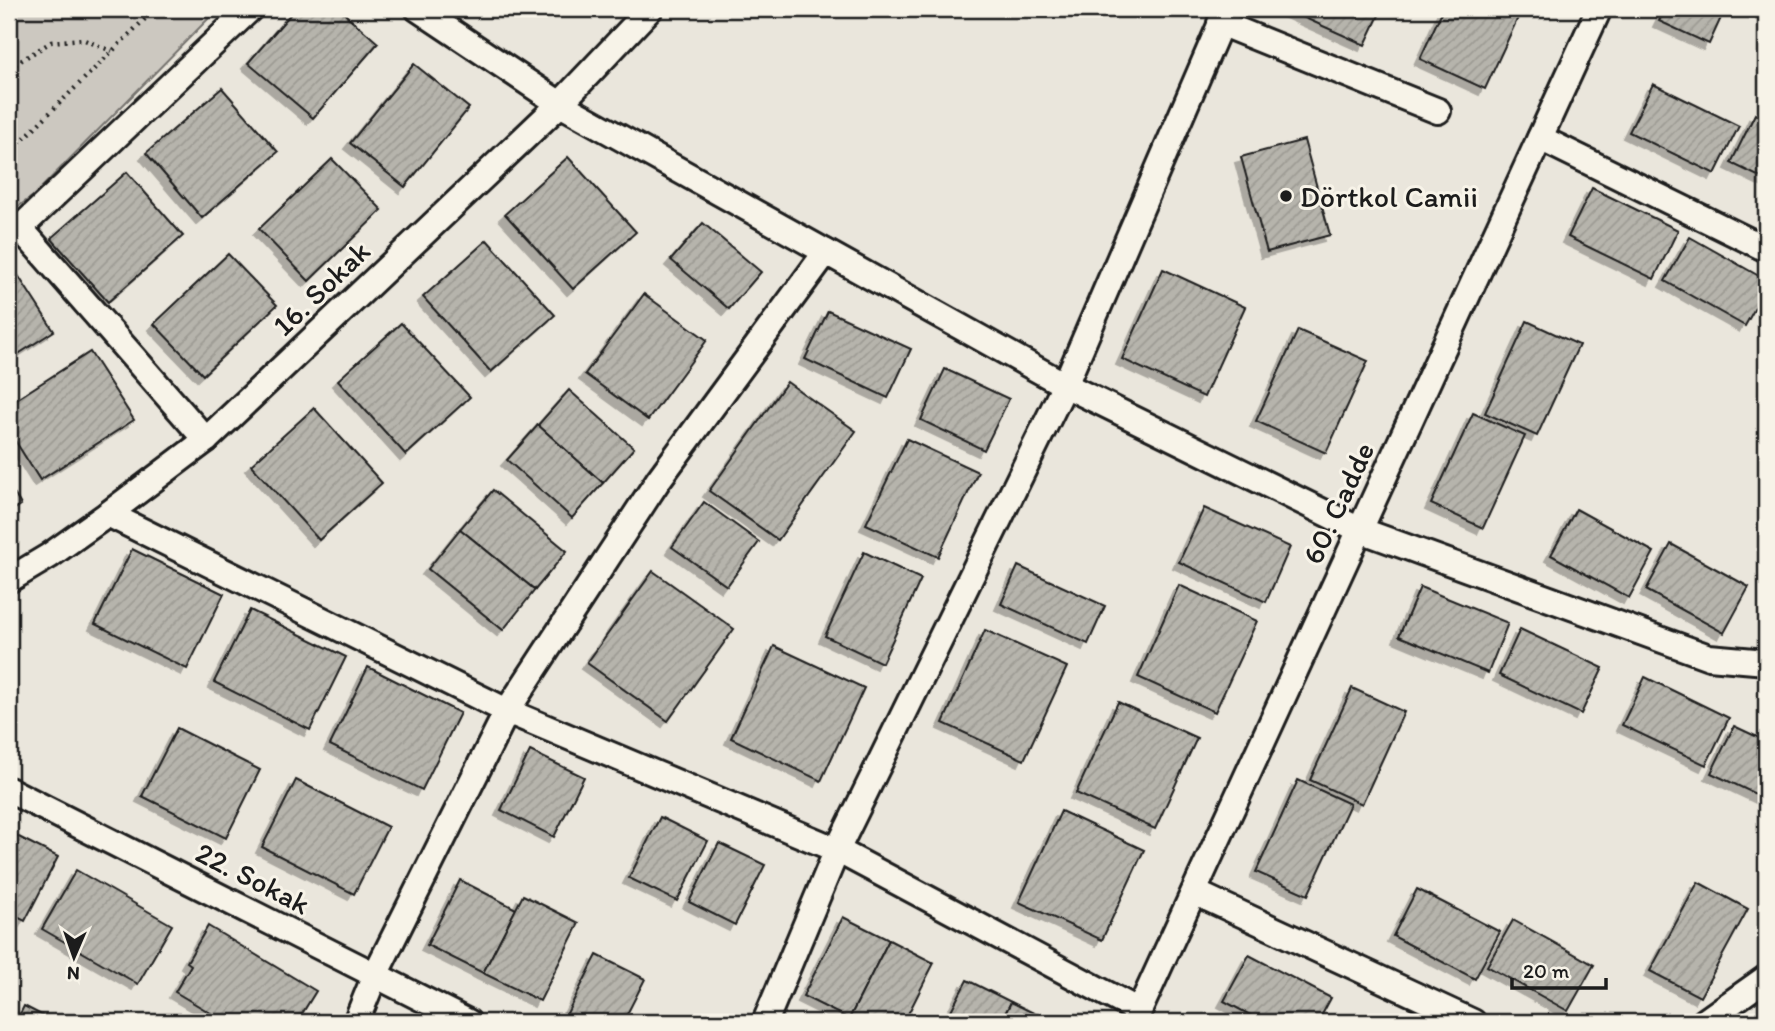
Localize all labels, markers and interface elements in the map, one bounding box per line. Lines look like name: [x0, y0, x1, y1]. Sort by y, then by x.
place label: Dörtkol Camii: [1300, 178, 1478, 215]
marker: Dörtkol Camii: [1278, 188, 1294, 204]
street label: 16. Sokak: [264, 232, 378, 344]
street label: 60. Cadde: [1294, 436, 1382, 570]
street label: 22. Sokak: [190, 833, 316, 923]
north arrow: [38, 922, 108, 992]
scale bar: [1512, 947, 1607, 991]
text: 20 m: [1523, 958, 1570, 983]
text: N: [67, 962, 80, 985]

